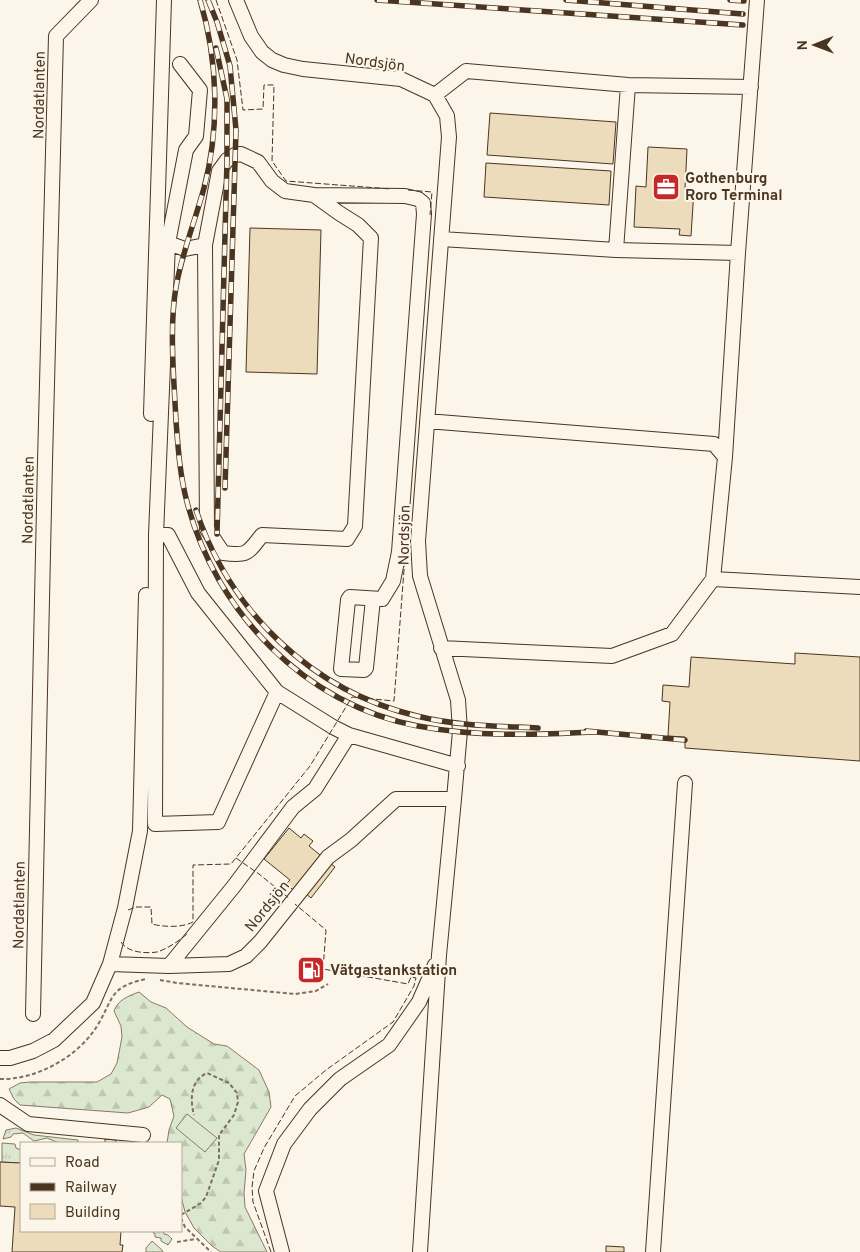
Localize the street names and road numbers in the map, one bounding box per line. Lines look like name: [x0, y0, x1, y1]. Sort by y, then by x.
street label: Nordsjön: [343, 50, 406, 77]
street label: Nordatlanten: [30, 51, 51, 139]
street label: Nordatlanten: [19, 456, 40, 544]
street label: Nordsjön: [395, 505, 416, 566]
street label: Nordatlanten: [10, 861, 31, 949]
street label: Nordsjön: [242, 877, 295, 936]

